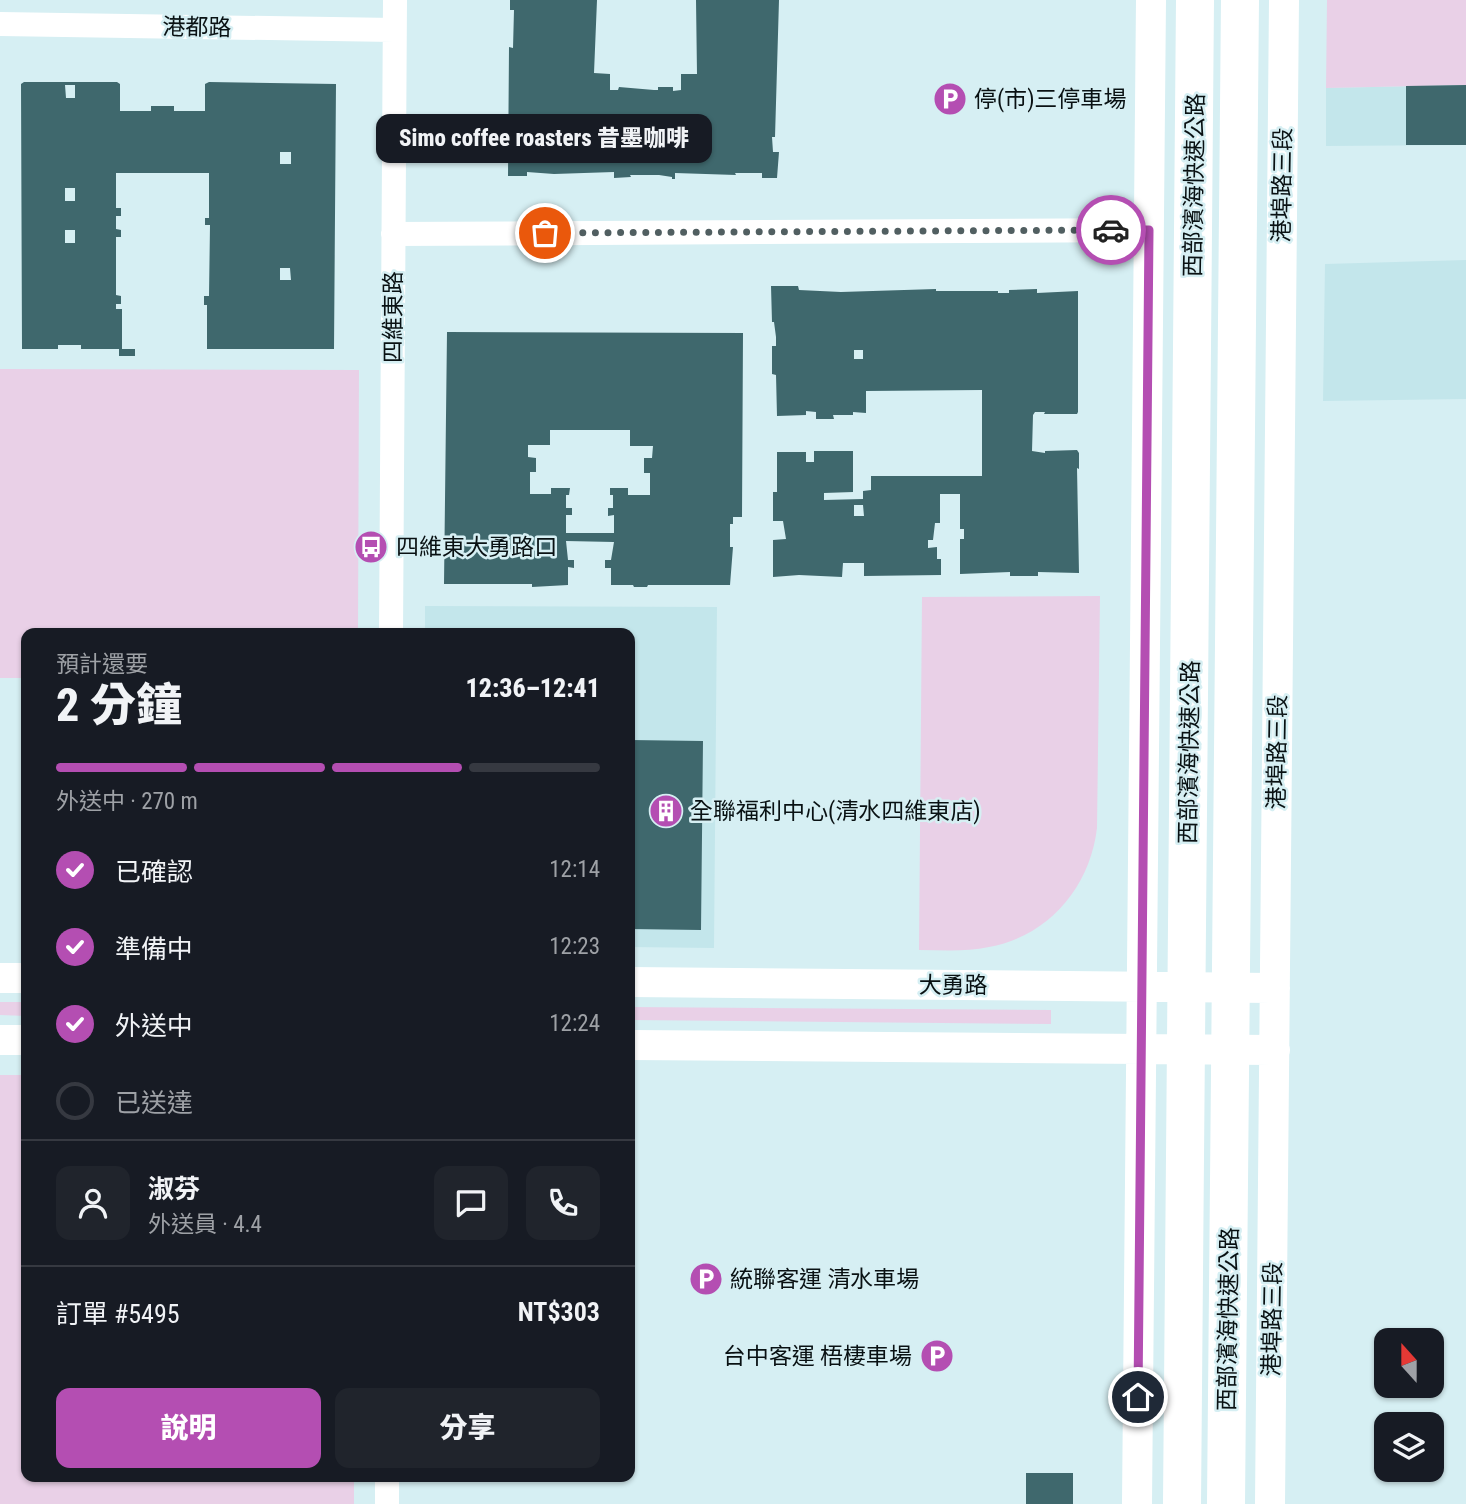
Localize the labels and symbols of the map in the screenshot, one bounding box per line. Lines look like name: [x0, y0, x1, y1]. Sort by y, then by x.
street label: 港都路: [162, 13, 232, 42]
parking icon: 停(市)三停車場: [931, 80, 969, 118]
place label: 停(市)三停車場: [974, 86, 1127, 113]
street label: 西部濱海快速公路: [1179, 93, 1210, 277]
callout: Simo coffee roasters 昔墨咖啡: [377, 114, 713, 163]
street label: 港埠路三段: [1268, 127, 1297, 243]
courier: [1076, 195, 1146, 265]
pin: [515, 203, 575, 263]
street label: 四維東路: [380, 271, 407, 363]
bus stop icon: 四維東大勇路口: [352, 528, 390, 566]
place label: 四維東大勇路口: [396, 534, 557, 561]
street label: 西部濱海快速公路: [1174, 660, 1205, 844]
street label: 港埠路三段: [1263, 694, 1292, 810]
building icon: 全聯福利中心(清水四維東店): [647, 792, 685, 830]
place label: 全聯福利中心(清水四維東店): [690, 798, 981, 825]
street label: 大勇路: [919, 972, 988, 999]
street label: 西部濱海快速公路: [1213, 1227, 1244, 1411]
parking icon: 統聯客運 清水車場: [687, 1260, 725, 1298]
street label: 港埠路三段: [1258, 1261, 1287, 1377]
place label: 統聯客運 清水車場: [730, 1266, 919, 1293]
north arrow: [1374, 1328, 1444, 1398]
parking icon: 台中客運 梧棲車場: [918, 1337, 956, 1375]
place label: 台中客運 梧棲車場: [723, 1343, 912, 1370]
pin: [1108, 1367, 1168, 1427]

